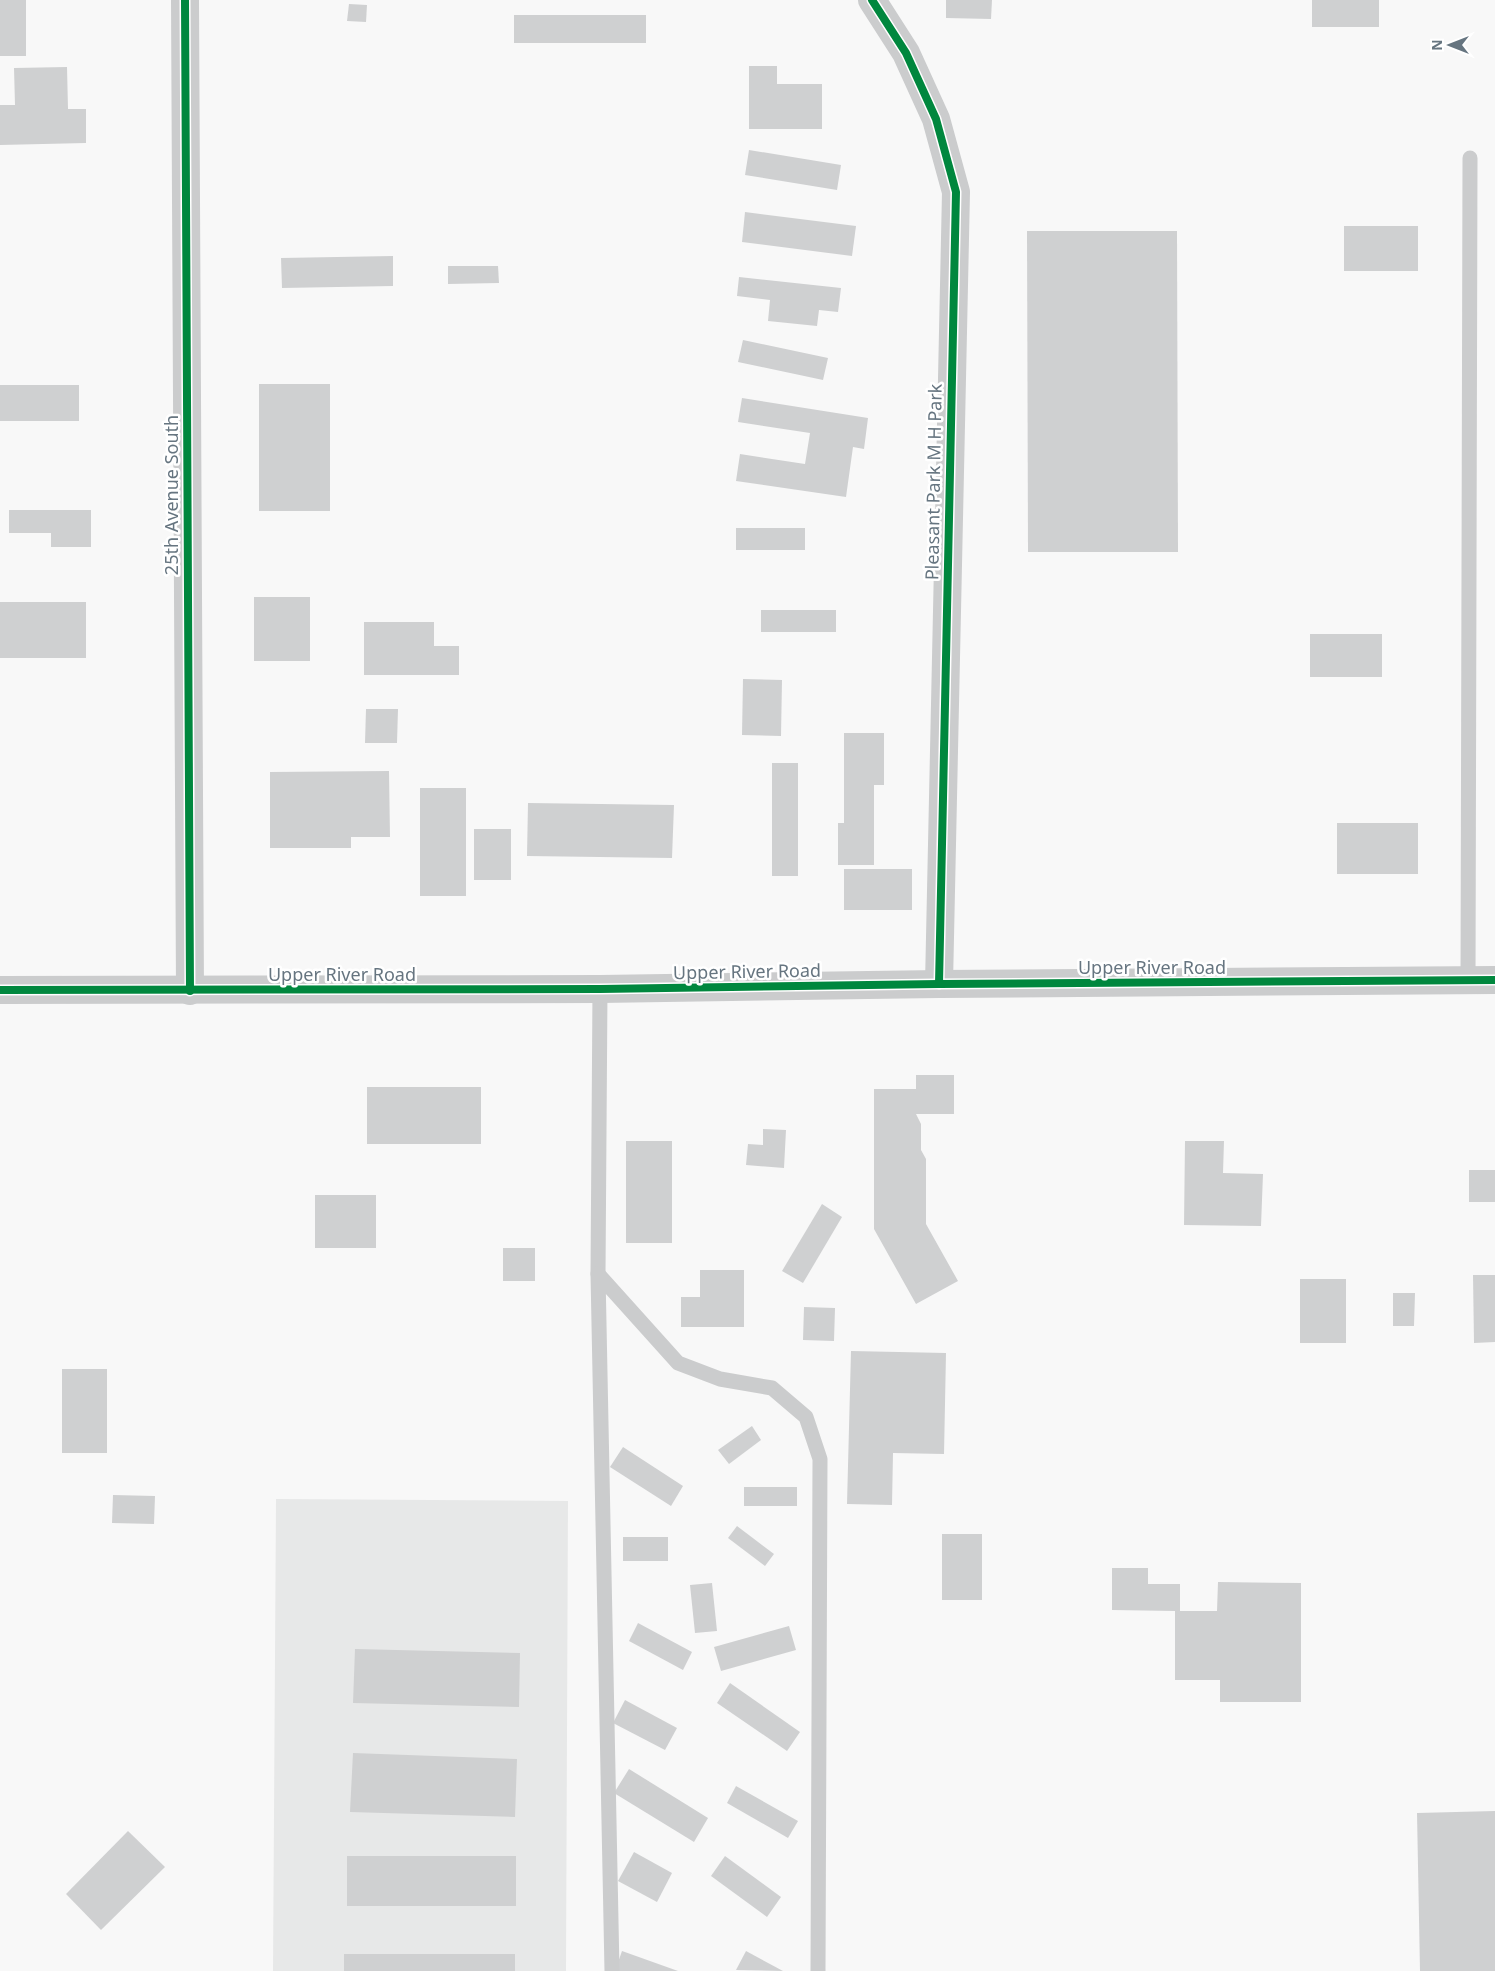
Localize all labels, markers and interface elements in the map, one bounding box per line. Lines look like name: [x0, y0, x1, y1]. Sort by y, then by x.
north arrow: [1425, 20, 1475, 70]
text: N: [1427, 39, 1446, 51]
street label: Pleasant Park M H Park: [919, 383, 947, 580]
street label: 25th Avenue South: [159, 415, 183, 575]
street label: Upper River Road: [1078, 955, 1226, 979]
street label: Upper River Road: [673, 958, 821, 984]
street label: Upper River Road: [268, 962, 416, 986]

